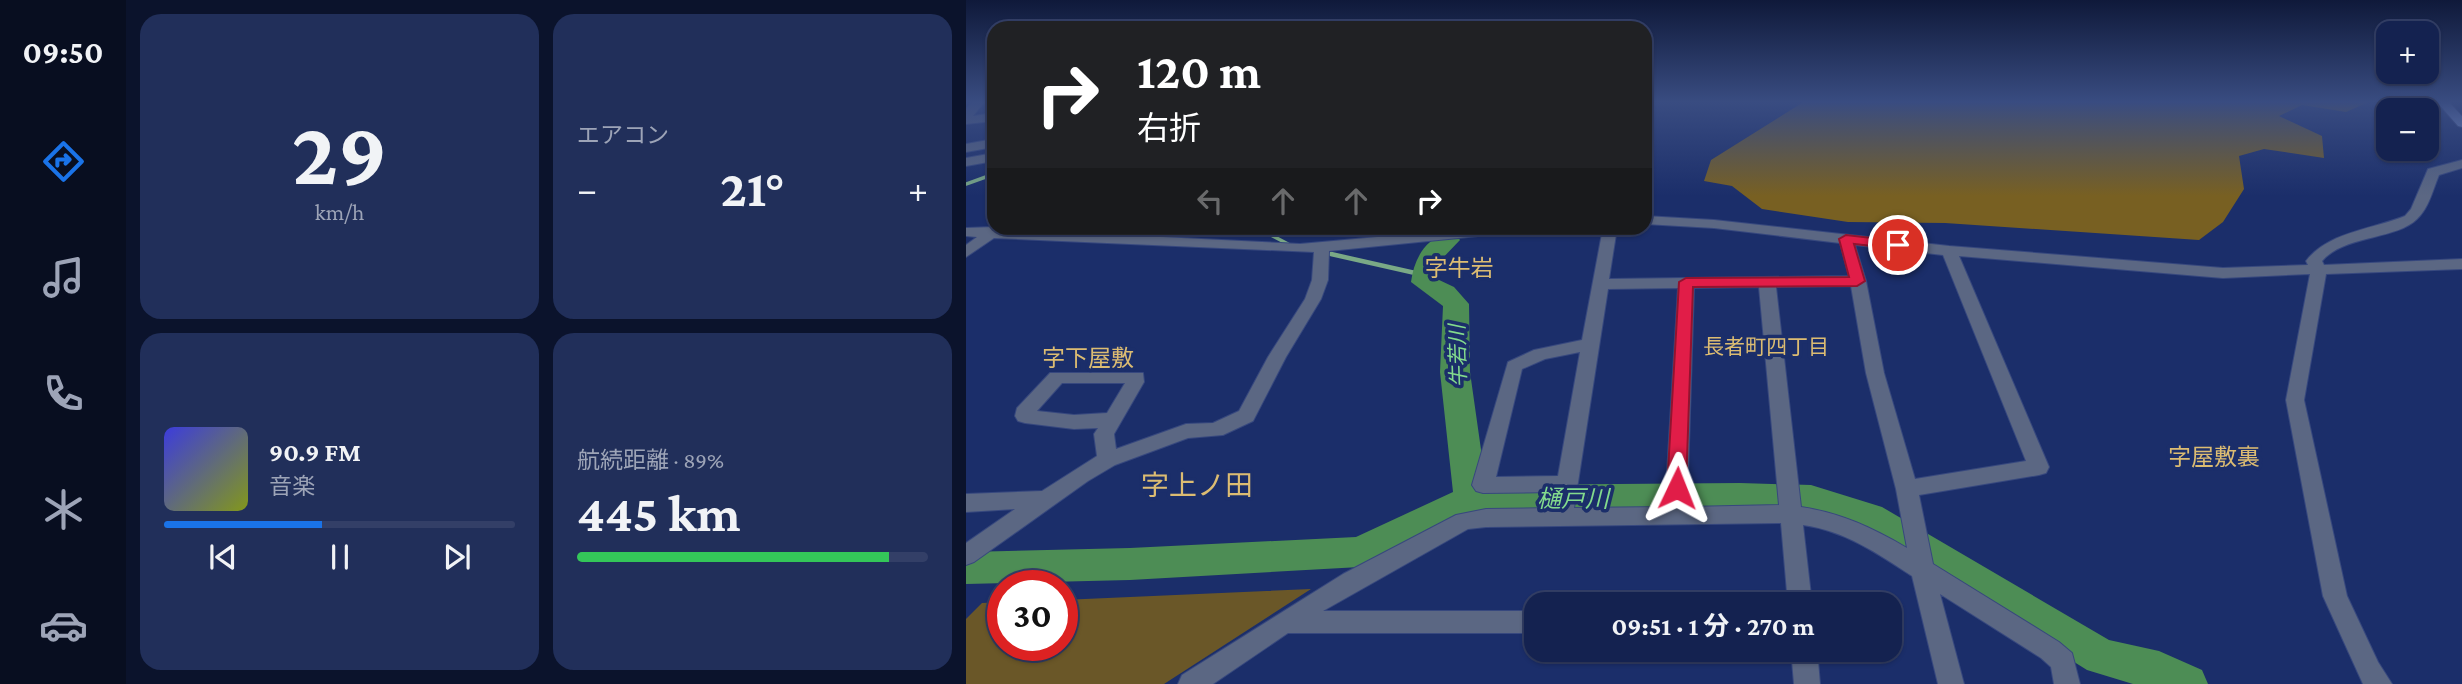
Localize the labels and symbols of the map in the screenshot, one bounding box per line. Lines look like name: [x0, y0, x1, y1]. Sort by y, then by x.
pin: [1868, 215, 1928, 275]
district label: 字牛岩: [1425, 255, 1494, 281]
water label: 牛若川: [1445, 322, 1471, 388]
district label: 長者町四丁目: [1703, 335, 1829, 359]
district label: 字下屋敷: [1042, 345, 1134, 371]
district label: 字屋敷裏: [2168, 444, 2260, 470]
position arrow: [1640, 451, 1714, 525]
district label: 字上ノ田: [1141, 470, 1253, 501]
water label: 樋戸川: [1537, 485, 1612, 512]
speed limit sign: 30: [987, 570, 1078, 661]

